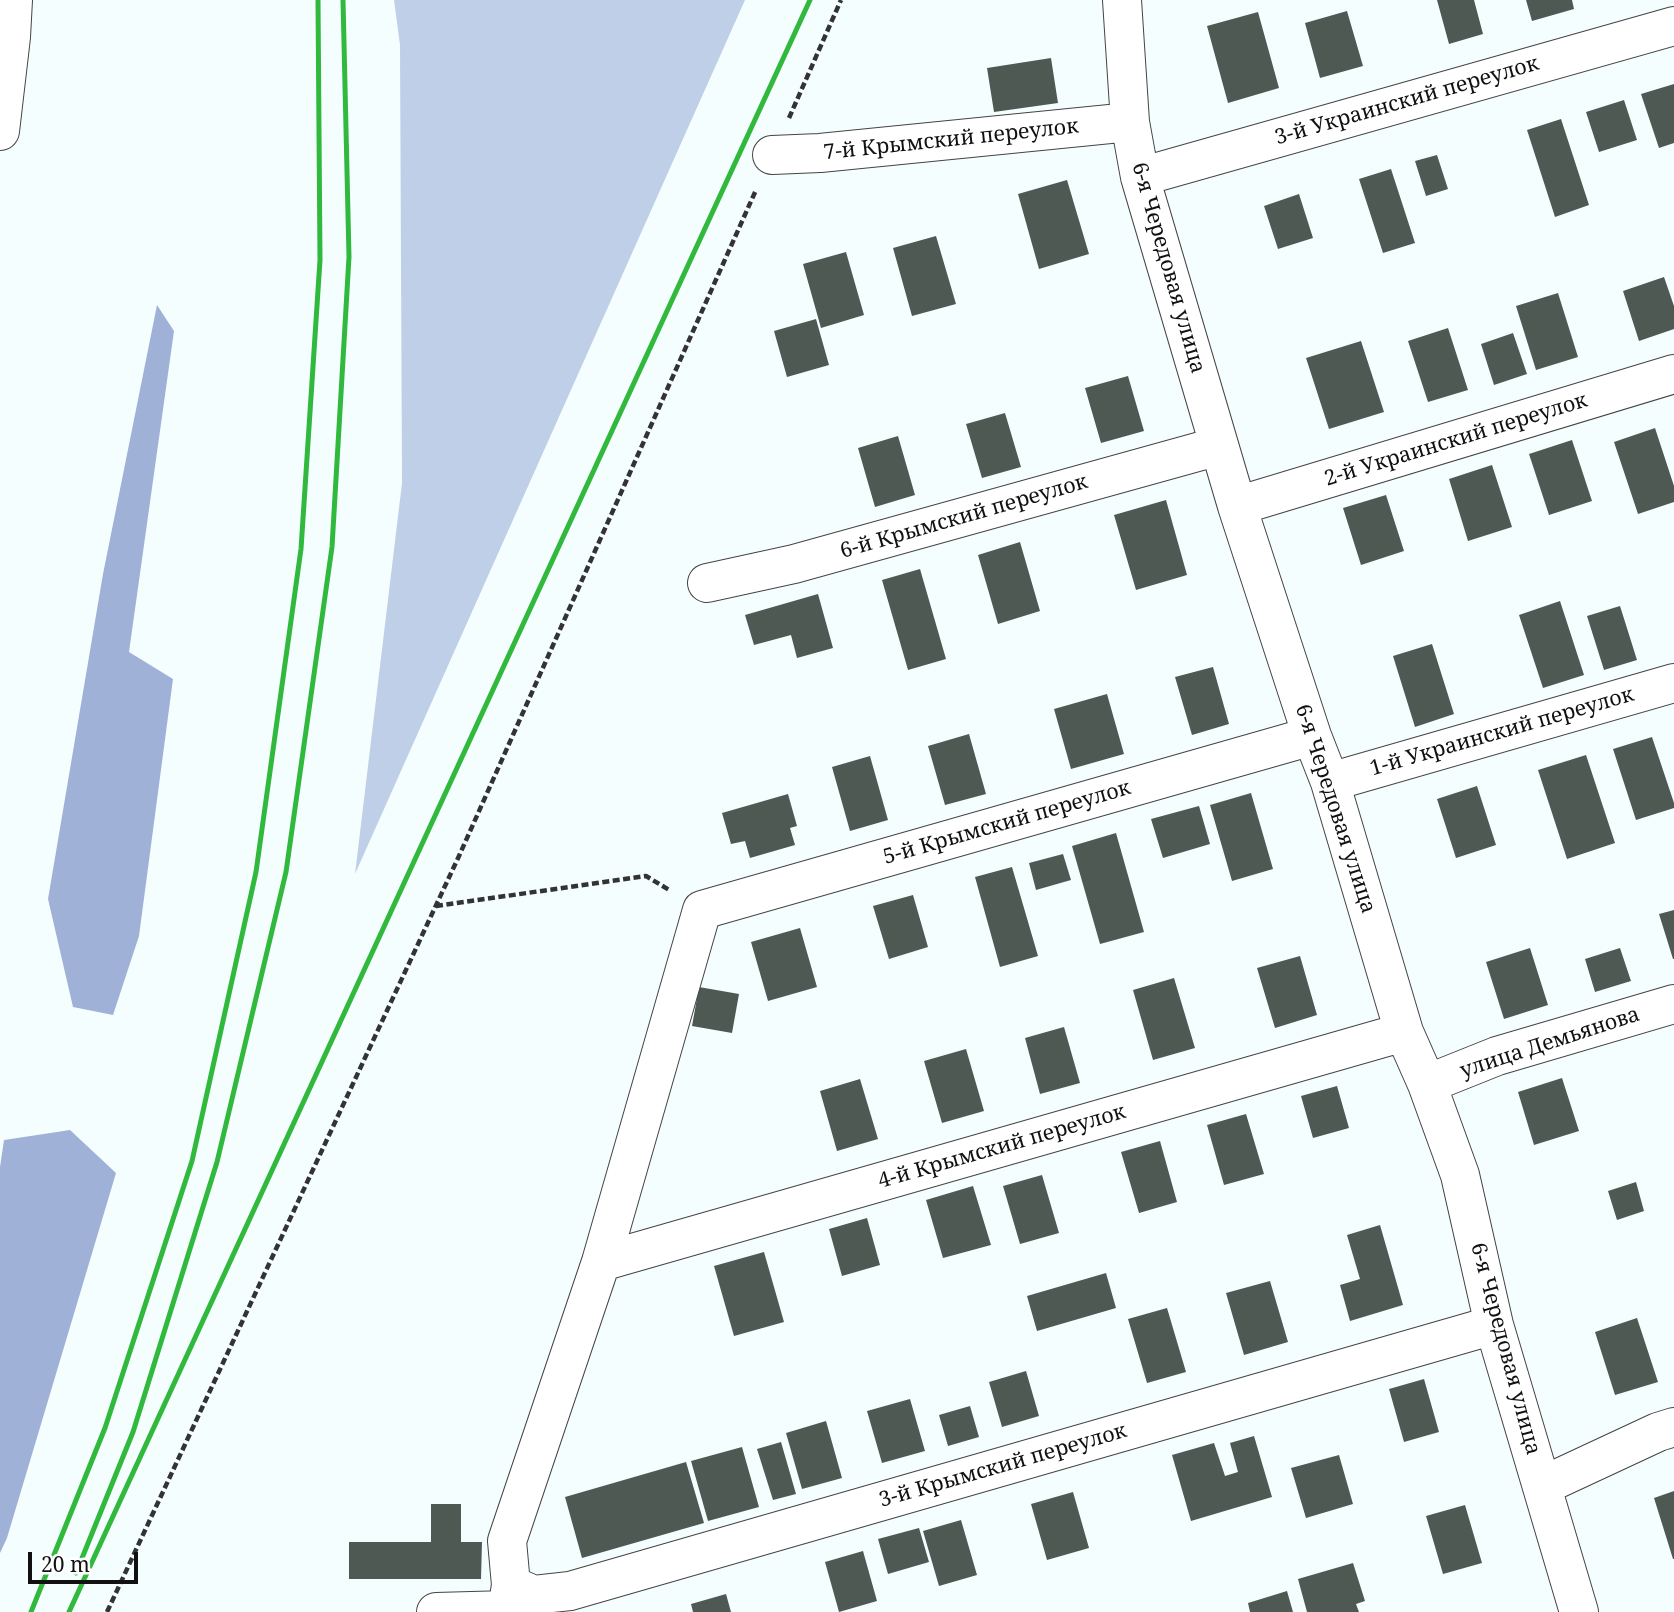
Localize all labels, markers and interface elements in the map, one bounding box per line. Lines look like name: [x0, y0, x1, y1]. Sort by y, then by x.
street label: 3-й Украинский переулок: [1272, 51, 1542, 151]
street label: 7-й Крымский переулок: [822, 114, 1080, 166]
street label: 6-я Чередовая улица: [1126, 160, 1210, 376]
street label: 2-й Украинский переулок: [1322, 388, 1590, 492]
street label: 6-й Крымский переулок: [837, 470, 1091, 564]
street label: 1-й Украинский переулок: [1367, 682, 1637, 782]
street label: 6-я Чередовая улица: [1289, 701, 1381, 917]
street label: 5-й Крымский переулок: [880, 776, 1134, 870]
street label: улица Демьянова: [1457, 1002, 1643, 1084]
street label: 4-й Крымский переулок: [875, 1100, 1129, 1194]
street label: 6-я Чередовая улица: [1465, 1240, 1545, 1458]
street label: 3-й Крымский переулок: [876, 1419, 1130, 1513]
scale bar: [32, 1538, 142, 1582]
text: 20 m: [41, 1550, 90, 1578]

